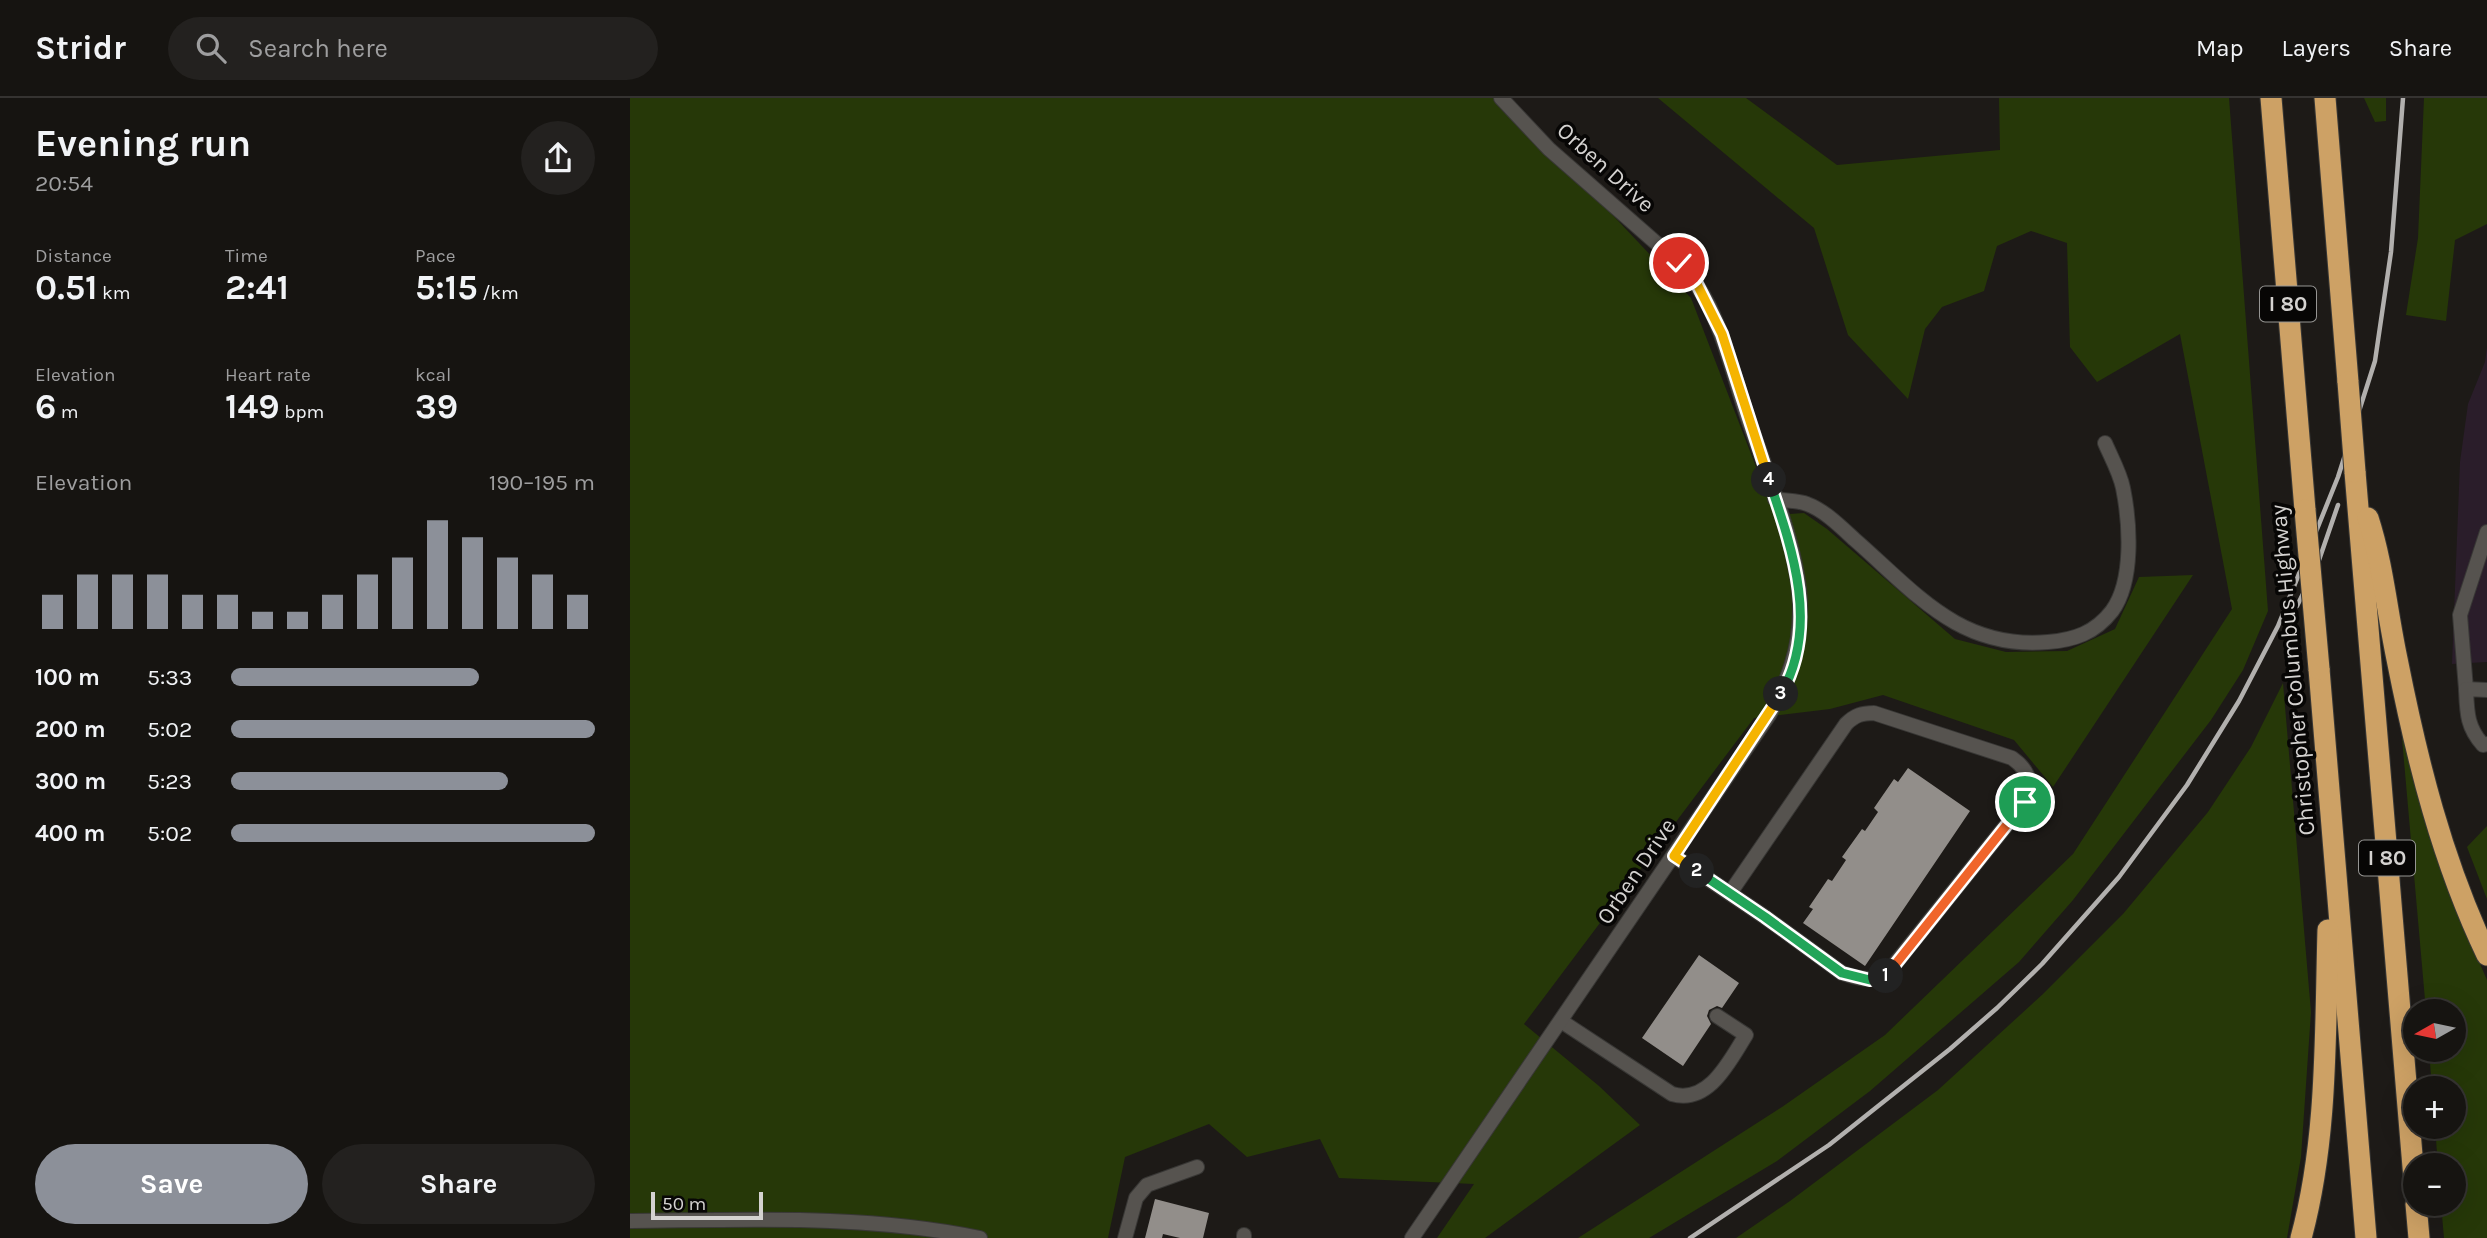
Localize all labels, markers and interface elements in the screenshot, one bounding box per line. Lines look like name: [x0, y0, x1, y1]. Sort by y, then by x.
search box: [168, 17, 658, 80]
text: Stridr: [35, 29, 126, 67]
icon: search: [192, 29, 230, 67]
text: Search here: [248, 33, 388, 64]
text: Map: [2196, 34, 2244, 62]
text: Layers: [2282, 34, 2351, 62]
text: Share: [2389, 34, 2452, 62]
street label: Orben Drive: [1551, 117, 1660, 218]
text: Evening run: [35, 121, 251, 166]
button: share: [521, 121, 595, 195]
text: 20:54: [35, 170, 93, 197]
pin: [1649, 233, 1709, 293]
icon: check: [1660, 244, 1698, 282]
text: Distance: [35, 245, 112, 267]
text: Time: [225, 245, 268, 267]
text: Pace: [415, 245, 456, 267]
text: 0.51: [35, 267, 98, 308]
text: 2:41: [225, 267, 289, 308]
text: 5:15: [415, 267, 478, 308]
text: km: [98, 282, 131, 304]
text: /km: [478, 282, 519, 304]
road number: I 80: [2260, 286, 2316, 322]
text: Elevation: [35, 364, 115, 386]
text: Heart rate: [225, 364, 311, 386]
text: kcal: [415, 364, 451, 386]
text: 6: [35, 386, 56, 427]
text: 149: [225, 386, 280, 427]
text: 39: [415, 386, 458, 427]
text: m: [56, 401, 79, 423]
text: bpm: [280, 401, 324, 423]
pin: 4: [1752, 462, 1786, 498]
text: 4: [1763, 468, 1774, 490]
text: Elevation: [35, 469, 132, 496]
text: 190–195 m: [489, 469, 595, 496]
street label: Christopher Columbus Highway: [2265, 503, 2320, 837]
text: 100 m: [35, 664, 100, 691]
text: 5:33: [147, 664, 192, 691]
pin: 3: [1764, 676, 1798, 712]
text: 3: [1775, 682, 1786, 704]
text: 200 m: [35, 716, 106, 743]
text: 5:02: [147, 716, 192, 743]
text: 300 m: [35, 768, 106, 795]
text: 5:23: [147, 768, 192, 795]
pin: [1995, 772, 2055, 832]
icon: arrive: [2006, 783, 2044, 821]
street label: Orben Drive: [1591, 813, 1682, 929]
text: 400 m: [35, 820, 105, 847]
text: 5:02: [147, 820, 192, 847]
road number: I 80: [2359, 840, 2415, 876]
pin: 2: [1680, 854, 1714, 888]
text: 2: [1691, 859, 1702, 881]
pin: 1: [1868, 958, 1904, 994]
text: 1: [1882, 964, 1889, 986]
north arrow: [2403, 999, 2466, 1062]
map controls: [2403, 999, 2466, 1216]
button: +: [2403, 1076, 2466, 1139]
button: Save: [35, 1144, 308, 1224]
button: Share: [322, 1144, 595, 1224]
button: −: [2403, 1153, 2466, 1216]
scale bar: [651, 1189, 763, 1221]
text: 50 m: [662, 1193, 706, 1215]

